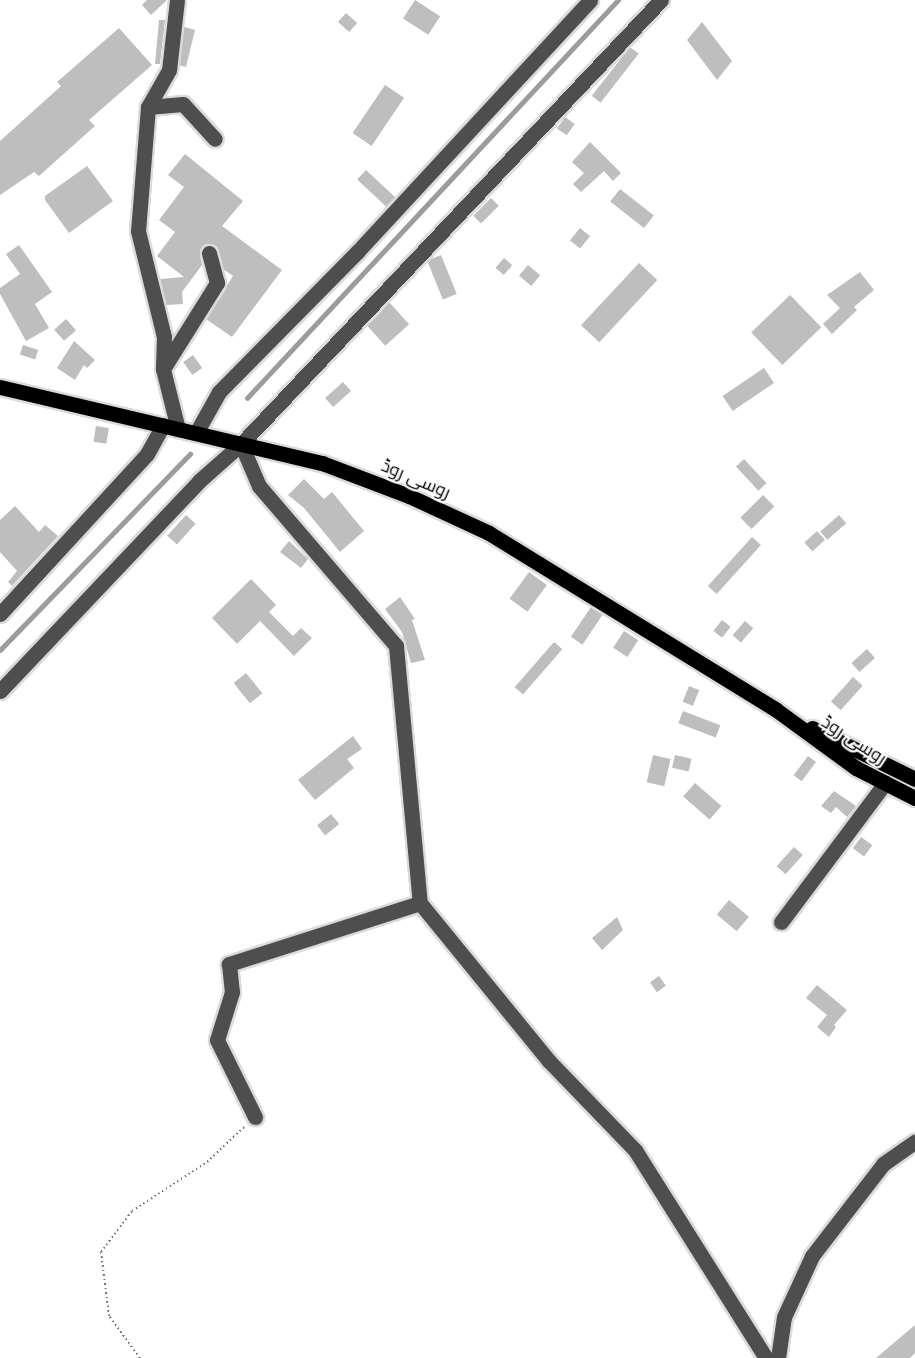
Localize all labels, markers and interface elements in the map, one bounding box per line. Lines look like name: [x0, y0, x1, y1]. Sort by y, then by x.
street label: روسی روڈ: [378, 455, 454, 503]
street label: روسی روڈ: [817, 711, 891, 769]

